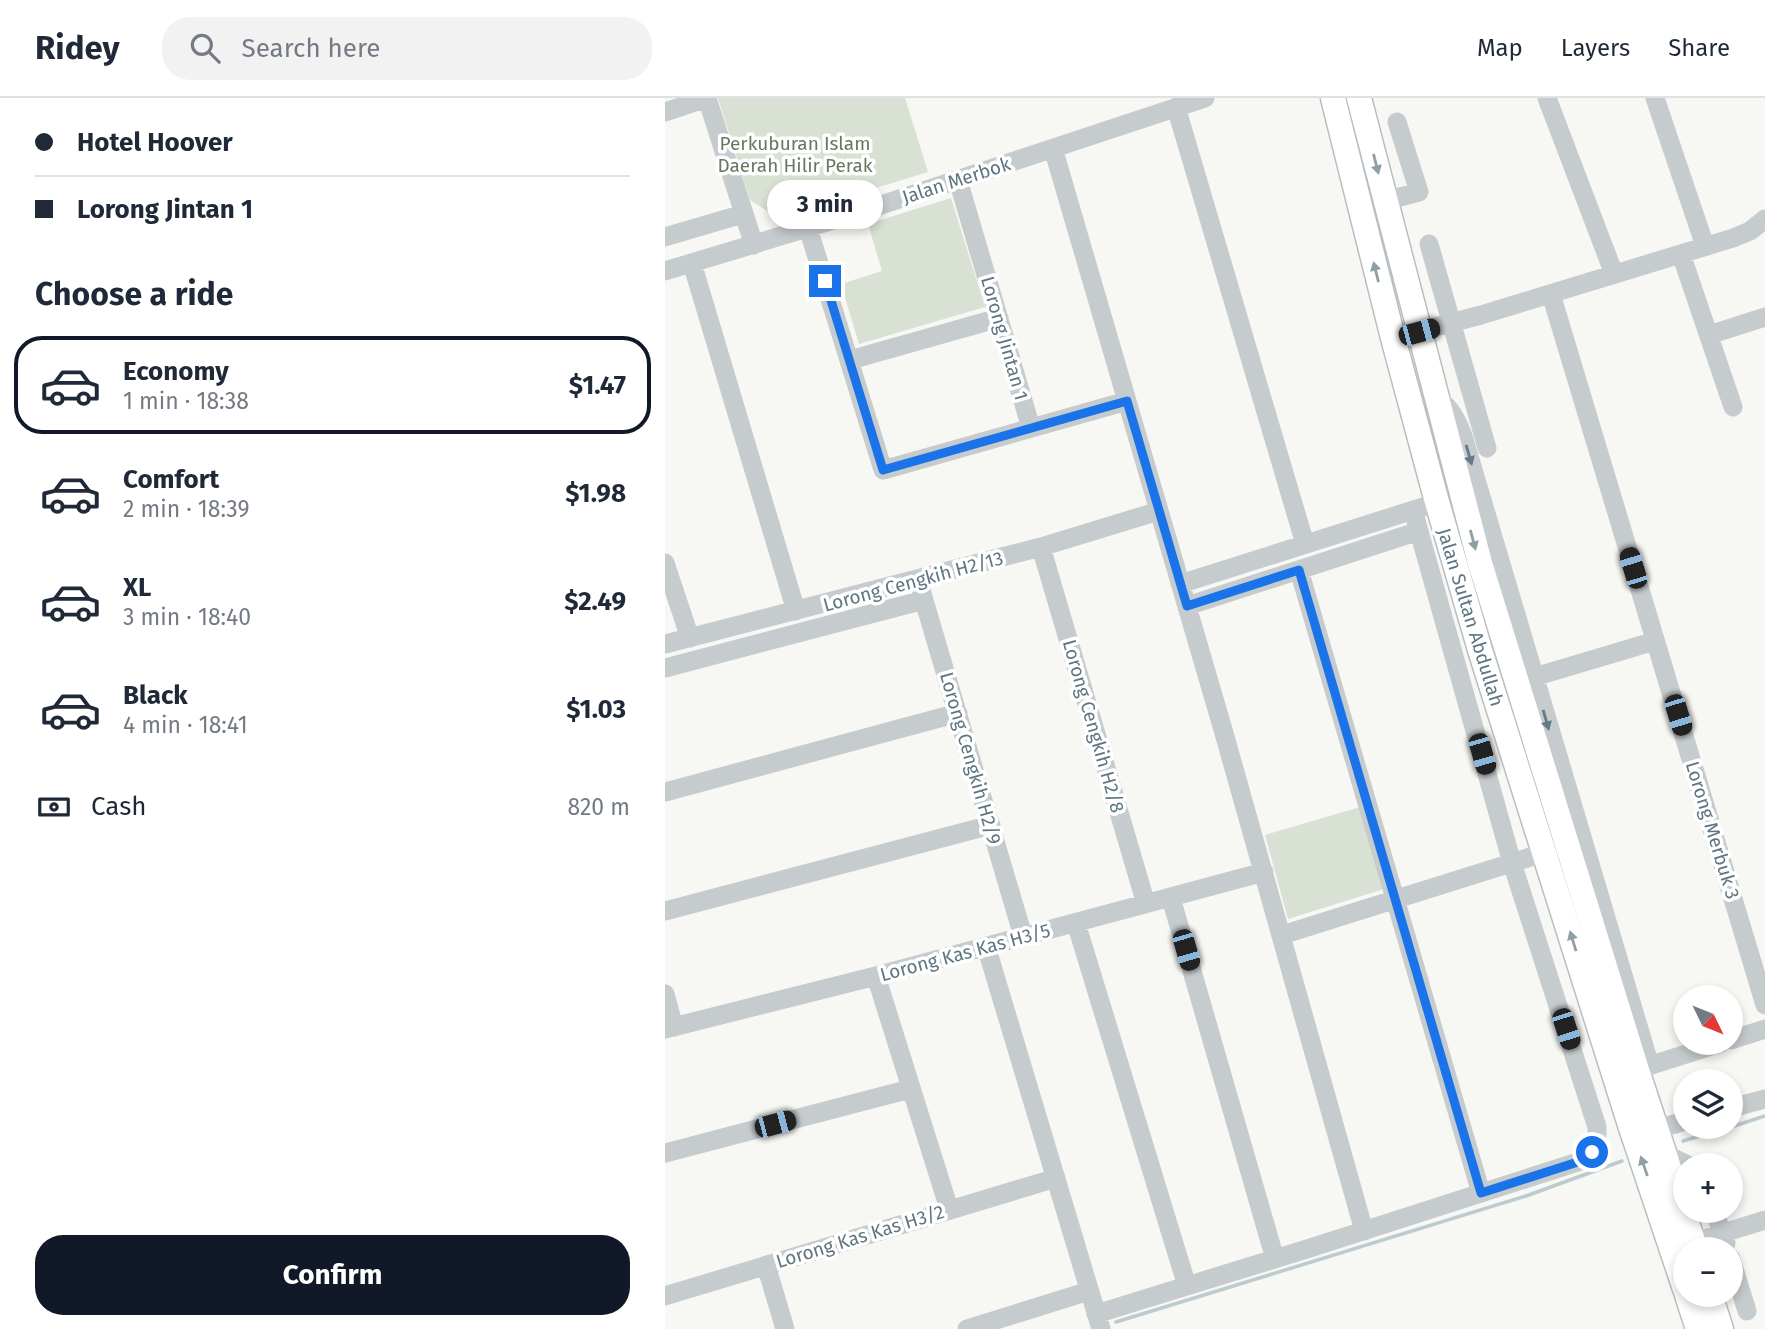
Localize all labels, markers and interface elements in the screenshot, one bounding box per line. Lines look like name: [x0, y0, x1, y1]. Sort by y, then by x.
search box: [162, 17, 652, 80]
text: Ridey: [35, 28, 120, 68]
icon: search: [186, 29, 224, 67]
text: Search here: [242, 33, 380, 64]
text: Map: [1477, 34, 1523, 62]
text: Layers: [1561, 34, 1630, 62]
text: Share: [1668, 34, 1730, 62]
text: Hotel Hoover: [77, 127, 233, 158]
park label: Perkuburan Islam Daerah Hilir Perak: [717, 132, 873, 177]
street label: Jalan Merbok: [899, 152, 1013, 209]
one-way arrow: [1371, 153, 1382, 175]
callout: 3 min: [767, 180, 883, 228]
text: 3 min: [797, 190, 853, 218]
text: Lorong Jintan 1: [77, 194, 253, 225]
one-way arrow: [1370, 261, 1381, 283]
route end: [809, 265, 841, 297]
street label: Lorong Jintan 1: [976, 274, 1033, 403]
text: Choose a ride: [35, 275, 233, 313]
car: [1396, 316, 1443, 348]
icon: car: [39, 354, 102, 417]
text: Economy: [123, 356, 229, 387]
text: $1.47: [569, 370, 626, 401]
text: 1 min · 18:38: [123, 387, 249, 415]
one-way arrow: [1464, 445, 1474, 466]
icon: car: [39, 462, 102, 525]
text: Comfort: [123, 464, 219, 495]
text: $1.98: [565, 478, 626, 509]
text: 2 min · 18:39: [123, 495, 250, 523]
street label: Jalan Sultan Abdullah: [1432, 525, 1509, 709]
one-way arrow: [1469, 530, 1479, 551]
car: [1617, 545, 1650, 591]
street label: Lorong Cengkih H2/13: [820, 546, 1006, 617]
icon: car: [39, 570, 102, 633]
text: XL: [123, 572, 151, 603]
text: $2.49: [564, 586, 626, 617]
text: 3 min · 18:40: [123, 603, 251, 631]
street label: Lorong Cengkih H2/8: [1058, 637, 1129, 815]
street label: Lorong Cengkih H2/9: [935, 669, 1006, 847]
icon: car: [39, 678, 102, 741]
text: Black: [123, 680, 188, 711]
car: [1662, 692, 1695, 738]
text: $1.03: [566, 694, 626, 725]
one-way arrow: [1542, 710, 1552, 731]
text: 4 min · 18:41: [123, 711, 248, 739]
car: [1467, 731, 1498, 777]
street label: Lorong Merbuk 3: [1681, 758, 1744, 902]
icon: cash: [35, 788, 73, 826]
text: Cash: [91, 791, 147, 822]
text: 820 m: [568, 793, 630, 821]
street label: Lorong Kas Kas H3/5: [878, 919, 1053, 986]
car: [1171, 927, 1202, 973]
one-way arrow: [1567, 931, 1577, 952]
north arrow: [1673, 985, 1743, 1055]
map controls: [1673, 985, 1743, 1307]
car: [1550, 1006, 1583, 1052]
button: layers: [1673, 1069, 1743, 1139]
car: [752, 1108, 799, 1140]
route start: [1576, 1136, 1608, 1168]
button: +: [1673, 1153, 1743, 1223]
one-way arrow: [1638, 1155, 1649, 1176]
street label: Lorong Kas Kas H3/2: [773, 1200, 947, 1273]
button: Confirm: [35, 1235, 630, 1315]
button: −: [1673, 1237, 1743, 1307]

